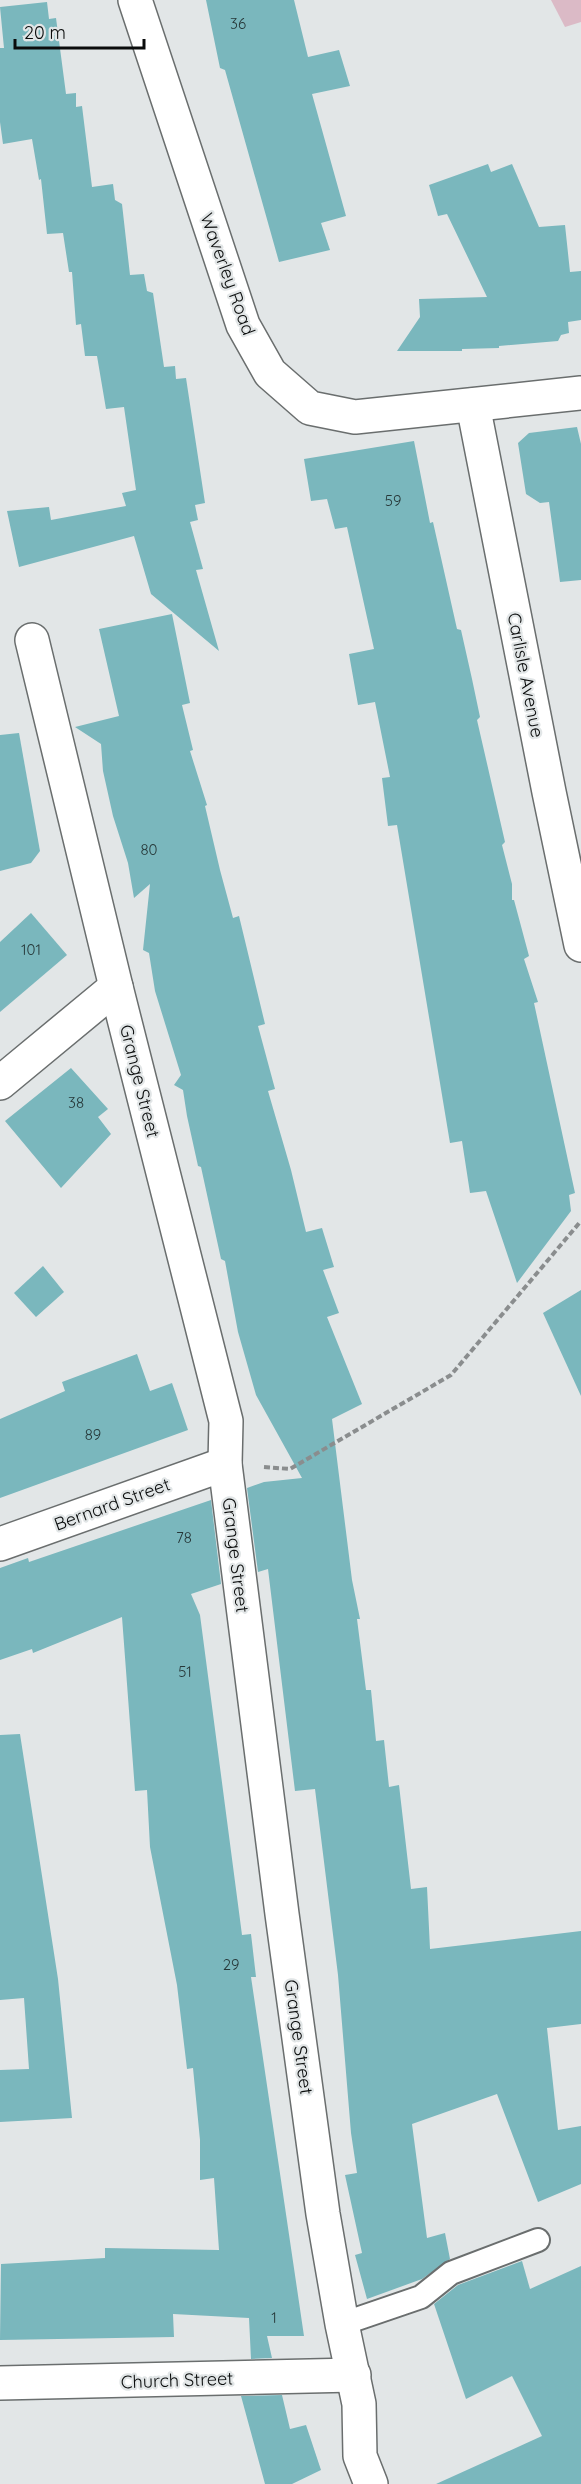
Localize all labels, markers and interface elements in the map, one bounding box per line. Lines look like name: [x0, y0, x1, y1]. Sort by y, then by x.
scale bar: [15, 12, 144, 50]
house number: 36: [230, 14, 246, 33]
text: 20 m: [24, 21, 66, 44]
street label: Waverley Road: [195, 210, 261, 338]
house number: 59: [385, 491, 401, 510]
street label: Carlisle Avenue: [503, 611, 549, 739]
house number: 80: [140, 840, 158, 859]
house number: 101: [21, 940, 41, 959]
street label: Grange Street: [115, 1022, 165, 1140]
house number: 38: [68, 1093, 84, 1112]
house number: 89: [85, 1425, 101, 1444]
street label: Bernard Street: [51, 1472, 173, 1536]
street label: Grange Street: [218, 1496, 254, 1614]
house number: 78: [176, 1528, 192, 1547]
house number: 51: [178, 1662, 192, 1681]
house number: 29: [223, 1955, 239, 1974]
street label: Grange Street: [280, 1978, 318, 2096]
house number: 1: [271, 2308, 277, 2327]
street label: Church Street: [120, 2367, 234, 2393]

